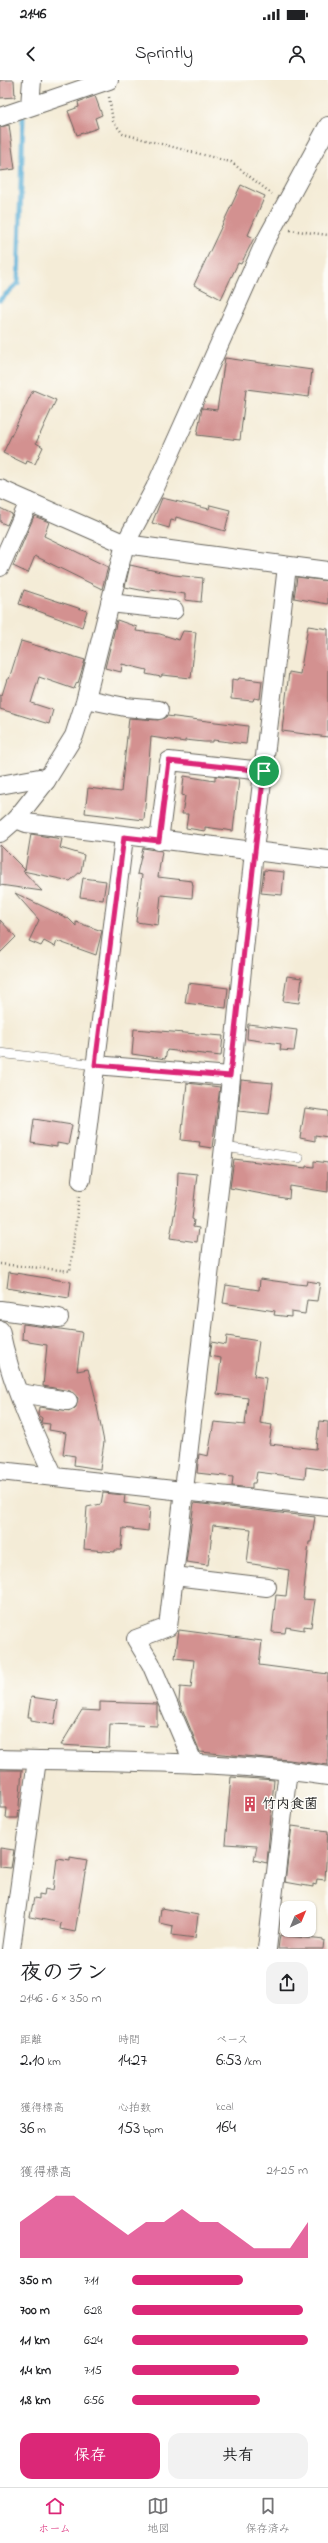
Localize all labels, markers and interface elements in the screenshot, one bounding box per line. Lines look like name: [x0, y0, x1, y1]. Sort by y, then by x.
text: 21:46: [20, 3, 46, 25]
text: Sprintly: [135, 41, 193, 67]
icon: back: [20, 43, 42, 65]
icon: person: [286, 43, 308, 65]
pin: [247, 754, 281, 788]
icon: arrive: [253, 760, 275, 782]
place label: 竹内食菌: [262, 1794, 318, 1815]
building icon: 竹内食菌: [241, 1795, 259, 1813]
north arrow: [280, 1901, 316, 1937]
map controls: [280, 1901, 316, 1937]
text: 夜のラン: [20, 1958, 108, 1990]
button: share: [266, 1962, 308, 2004]
text: 21:46 · 6 × 350 m: [20, 1989, 102, 2008]
text: 距離: [20, 2032, 42, 2048]
text: 時間: [118, 2032, 140, 2048]
text: ペース: [216, 2032, 248, 2048]
text: 2.10: [20, 2048, 45, 2073]
text: 14:27: [118, 2048, 147, 2073]
text: 6:53: [216, 2048, 242, 2073]
text: km: [45, 2054, 61, 2070]
text: /km: [242, 2054, 261, 2070]
text: kcal: [216, 2099, 234, 2115]
text: 獲得標高: [20, 2100, 64, 2116]
text: 心拍数: [118, 2100, 151, 2116]
text: 164: [216, 2115, 236, 2140]
text: 36: [20, 2116, 35, 2141]
text: 153: [118, 2116, 140, 2141]
text: m: [35, 2122, 46, 2138]
text: bpm: [140, 2122, 163, 2138]
text: 21–25 m: [266, 2161, 308, 2180]
text: 獲得標高: [20, 2163, 72, 2182]
text: 350 m: [20, 2271, 52, 2290]
text: 7:11: [84, 2271, 99, 2290]
text: 700 m: [20, 2301, 50, 2320]
text: 6:28: [84, 2301, 102, 2320]
text: 1.1 km: [20, 2331, 50, 2350]
text: 6:24: [84, 2331, 103, 2350]
text: 1.4 km: [20, 2361, 51, 2380]
text: 7:15: [84, 2361, 102, 2380]
text: 1.8 km: [20, 2391, 51, 2410]
text: 6:56: [84, 2391, 104, 2410]
button: 保存: [20, 2433, 160, 2479]
button: 共有: [168, 2433, 308, 2479]
tab: ホーム: [38, 2495, 71, 2537]
tab: 地図: [147, 2495, 169, 2537]
tab: 保存済み: [246, 2495, 290, 2537]

